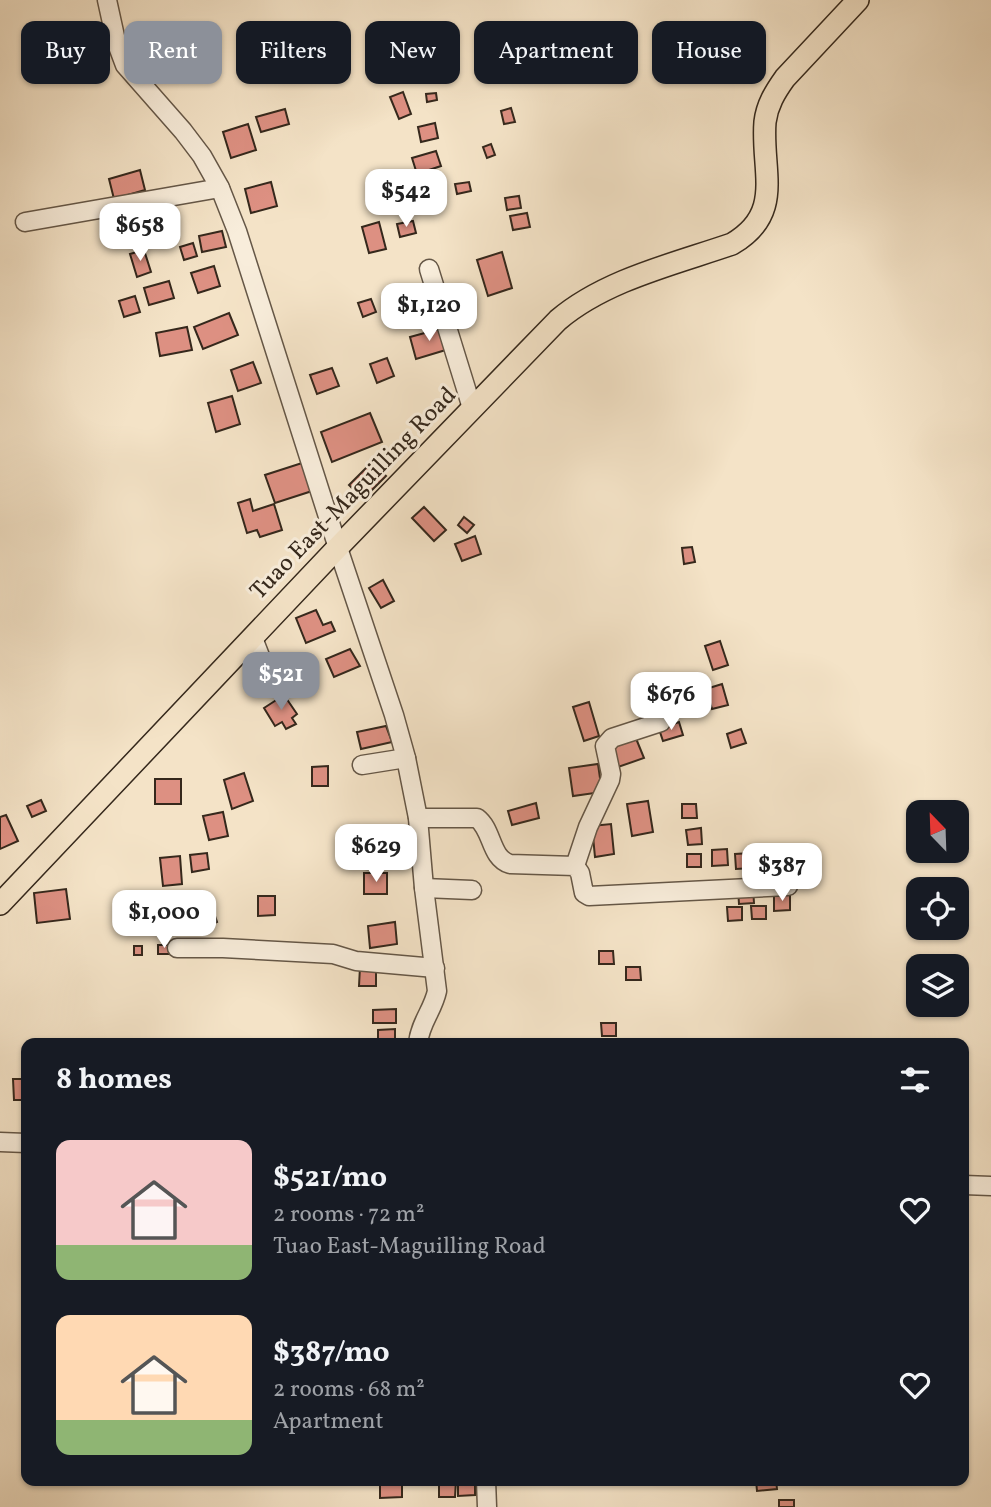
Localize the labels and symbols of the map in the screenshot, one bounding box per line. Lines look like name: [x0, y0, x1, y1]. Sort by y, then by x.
pin: $542: [365, 170, 447, 229]
pin: $658: [99, 204, 181, 263]
pin: $1,120: [372, 284, 486, 343]
street label: Tuao East-Maguilling Road: [243, 380, 465, 608]
pin: $521: [240, 652, 322, 712]
pin: $676: [630, 672, 712, 732]
north arrow: [906, 800, 970, 863]
pin: $629: [335, 824, 417, 884]
pin: $387: [741, 844, 823, 903]
pin: $1,000: [107, 890, 221, 950]

